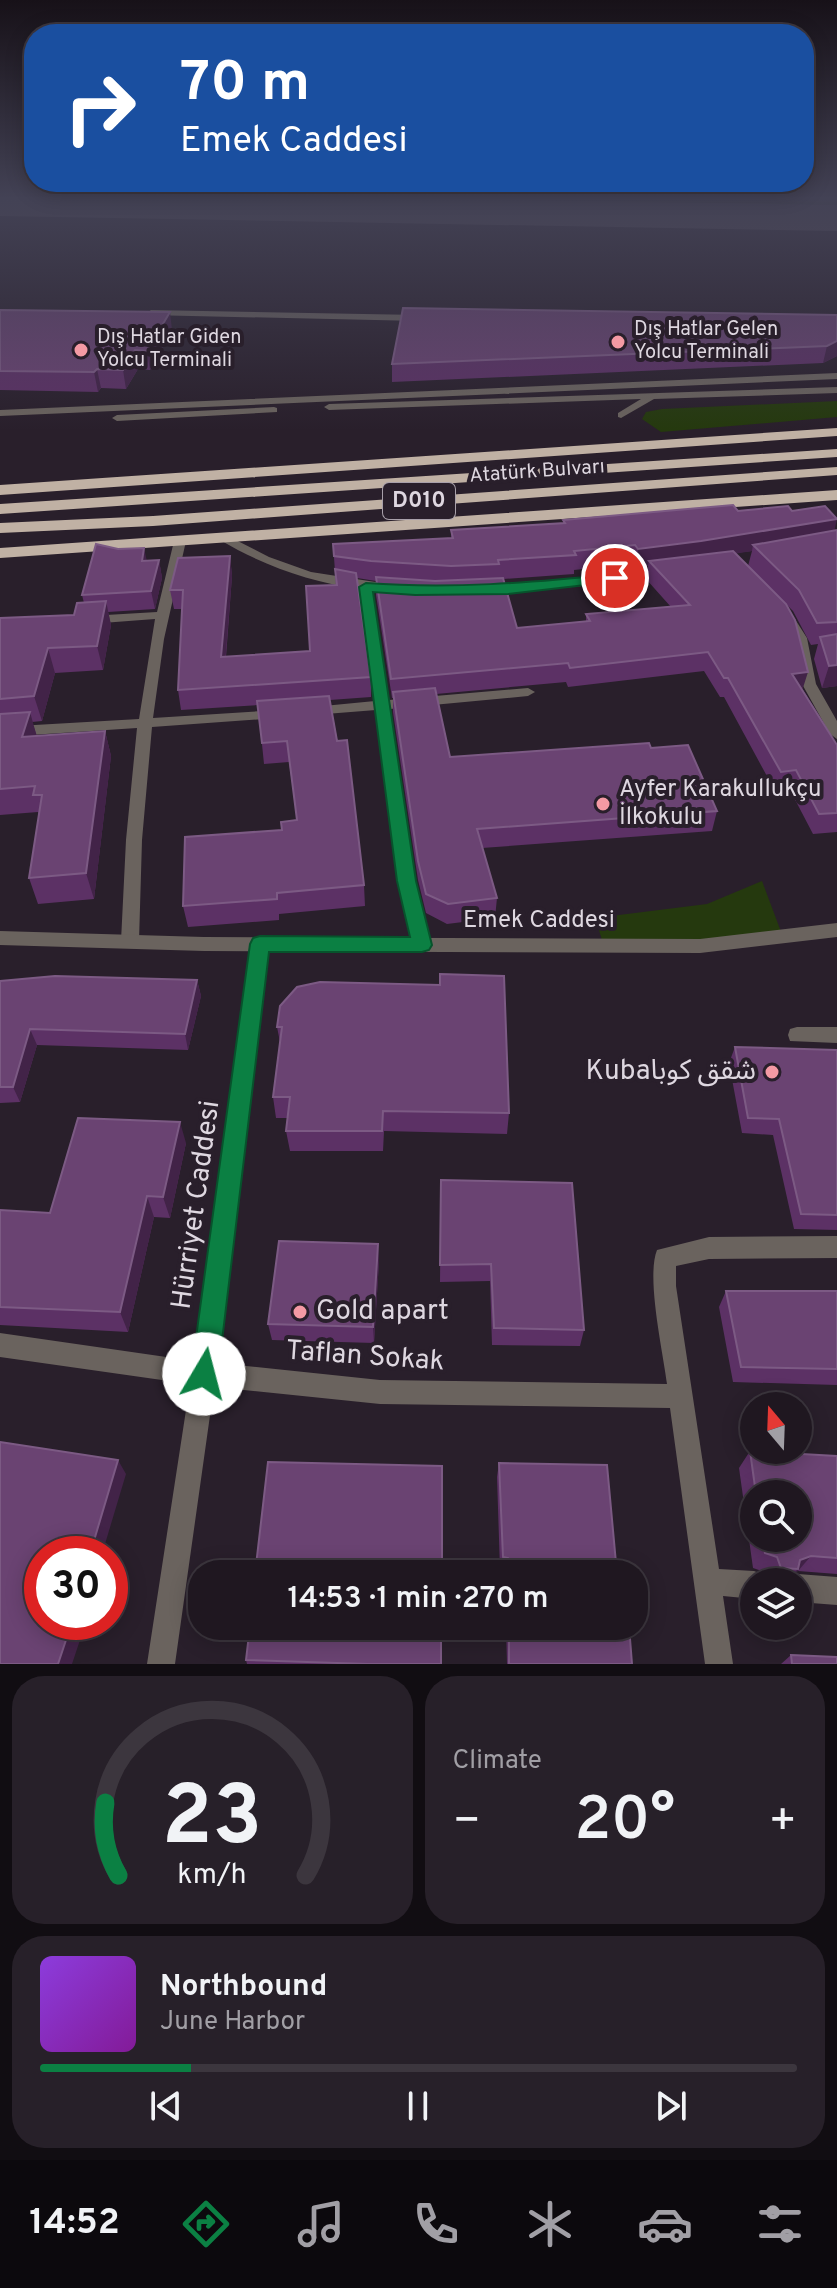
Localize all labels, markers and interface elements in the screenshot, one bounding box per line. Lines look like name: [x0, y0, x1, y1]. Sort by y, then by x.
text: 70 m: [180, 50, 310, 120]
icon: right: [48, 56, 152, 160]
text: Emek Caddesi: [180, 119, 408, 165]
place label: Dış Hatlar Gelen Yolcu Terminali: [634, 317, 778, 366]
place label: Dış Hatlar Giden Yolcu Terminali: [97, 325, 241, 374]
marker: Dış Hatlar Gelen Yolcu Terminali: [609, 333, 627, 351]
marker: Dış Hatlar Giden Yolcu Terminali: [72, 341, 90, 359]
street label: Atatürk Bulvarı: [468, 454, 606, 490]
road number: D010: [383, 483, 455, 519]
pin: [581, 544, 649, 612]
icon: arrive: [593, 556, 637, 600]
place label: Ayfer Karakullukçu İlkokulu: [619, 775, 822, 833]
marker: Ayfer Karakullukçu İlkokulu: [594, 795, 612, 813]
street label: Emek Caddesi: [463, 906, 615, 936]
place label: Kubaشقق كوبا: [586, 1054, 756, 1090]
marker: Kubaشقق كوبا: [763, 1063, 781, 1081]
street label: Hürriyet Caddesi: [165, 1098, 229, 1312]
place label: Gold apart: [316, 1294, 449, 1330]
marker: Gold apart: [291, 1303, 309, 1321]
position arrow: [162, 1332, 246, 1416]
street label: Taflan Sokak: [284, 1333, 446, 1381]
north arrow: [740, 1392, 812, 1464]
map controls: [740, 1392, 812, 1640]
button: search: [740, 1480, 812, 1552]
speed limit sign: 30: [24, 1536, 128, 1640]
button: layers: [740, 1568, 812, 1640]
text: 14:53 · 1 min · 270 m: [288, 1581, 548, 1618]
text: Climate: [453, 1745, 542, 1778]
text: 23: [162, 1769, 263, 1874]
text: 20°: [574, 1785, 675, 1861]
text: −: [453, 1795, 481, 1851]
text: +: [769, 1795, 797, 1851]
text: km/h: [178, 1858, 247, 1894]
text: Northbound: [160, 1969, 327, 2006]
text: June Harbor: [160, 2006, 305, 2039]
icon: previous: [144, 2084, 188, 2128]
icon: pause: [396, 2084, 440, 2128]
icon: next: [649, 2084, 693, 2128]
icon: directions: [178, 2196, 234, 2252]
icon: music: [293, 2196, 349, 2252]
icon: phone: [408, 2196, 464, 2252]
icon: climate: [522, 2196, 578, 2252]
icon: car: [637, 2196, 693, 2252]
icon: filters: [752, 2196, 808, 2252]
text: 14:52: [29, 2201, 120, 2247]

